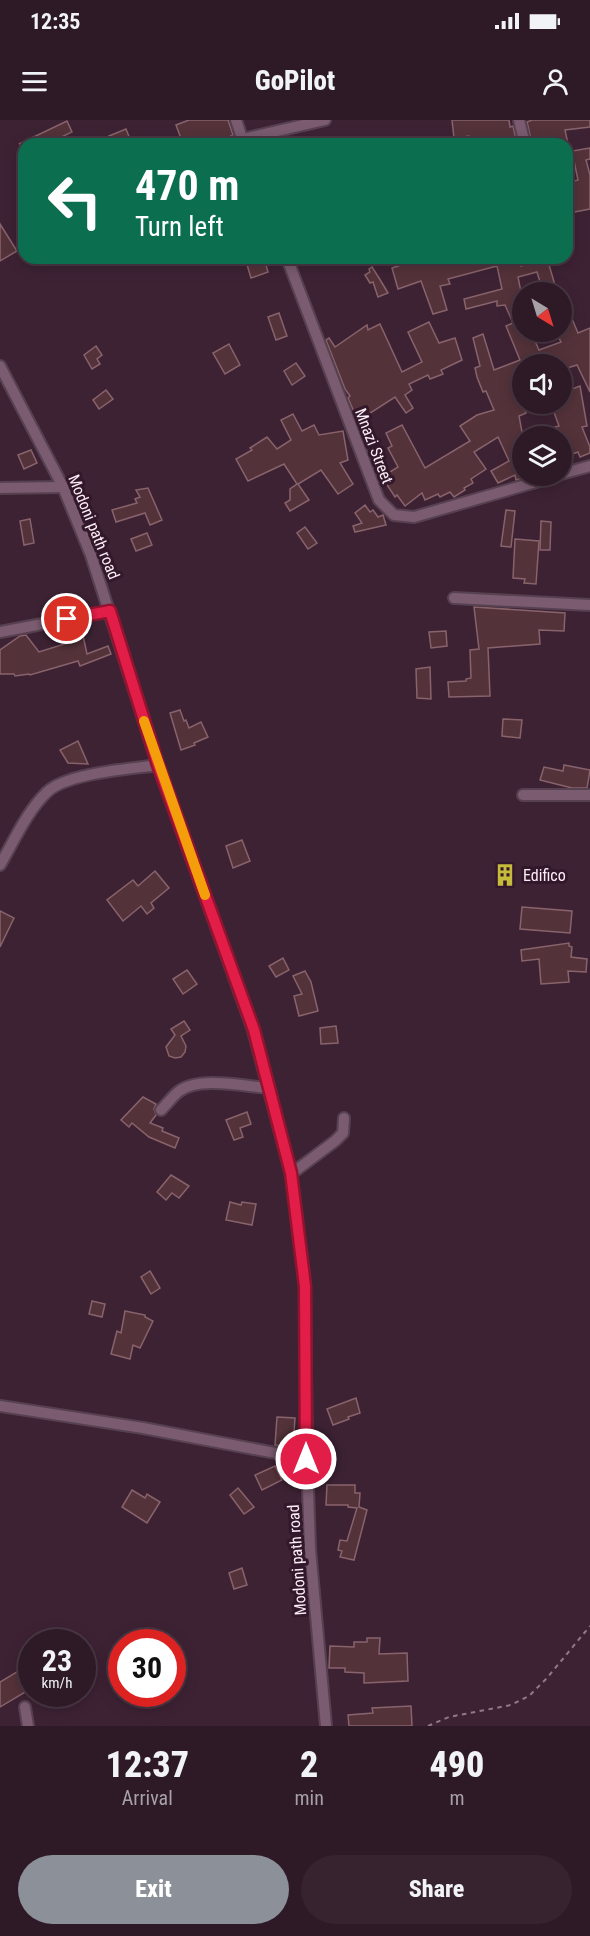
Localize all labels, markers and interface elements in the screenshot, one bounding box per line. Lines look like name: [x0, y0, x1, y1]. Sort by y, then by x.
text: 12:35: [30, 9, 81, 34]
icon: menu: [18, 65, 51, 98]
text: GoPilot: [255, 65, 335, 97]
icon: person: [539, 65, 572, 98]
text: 470 m: [135, 161, 240, 210]
icon: left: [36, 162, 114, 240]
text: Turn left: [135, 211, 224, 243]
north arrow: [512, 282, 572, 342]
map controls: [512, 282, 572, 486]
button: sound: [512, 354, 572, 414]
street label: Mnazi Street: [351, 406, 397, 487]
button: layers: [512, 426, 572, 486]
street label: Modoni path road: [64, 472, 124, 582]
pin: [41, 593, 92, 644]
icon: arrive: [50, 602, 83, 635]
building icon: Edifico: [492, 862, 518, 888]
place label: Edifico: [523, 866, 566, 885]
position arrow: [274, 1427, 338, 1491]
street label: Modoni path road: [284, 1504, 310, 1616]
speed limit sign: 30: [108, 1629, 186, 1707]
text: 23: [42, 1643, 72, 1678]
text: km/h: [42, 1674, 72, 1692]
text: 12:37: [106, 1744, 189, 1786]
text: 2: [300, 1744, 318, 1786]
text: 490: [429, 1744, 484, 1786]
text: Arrival: [122, 1786, 173, 1810]
text: min: [295, 1786, 324, 1810]
text: m: [449, 1786, 464, 1810]
button: Exit: [18, 1855, 289, 1924]
button: Share: [301, 1855, 572, 1924]

